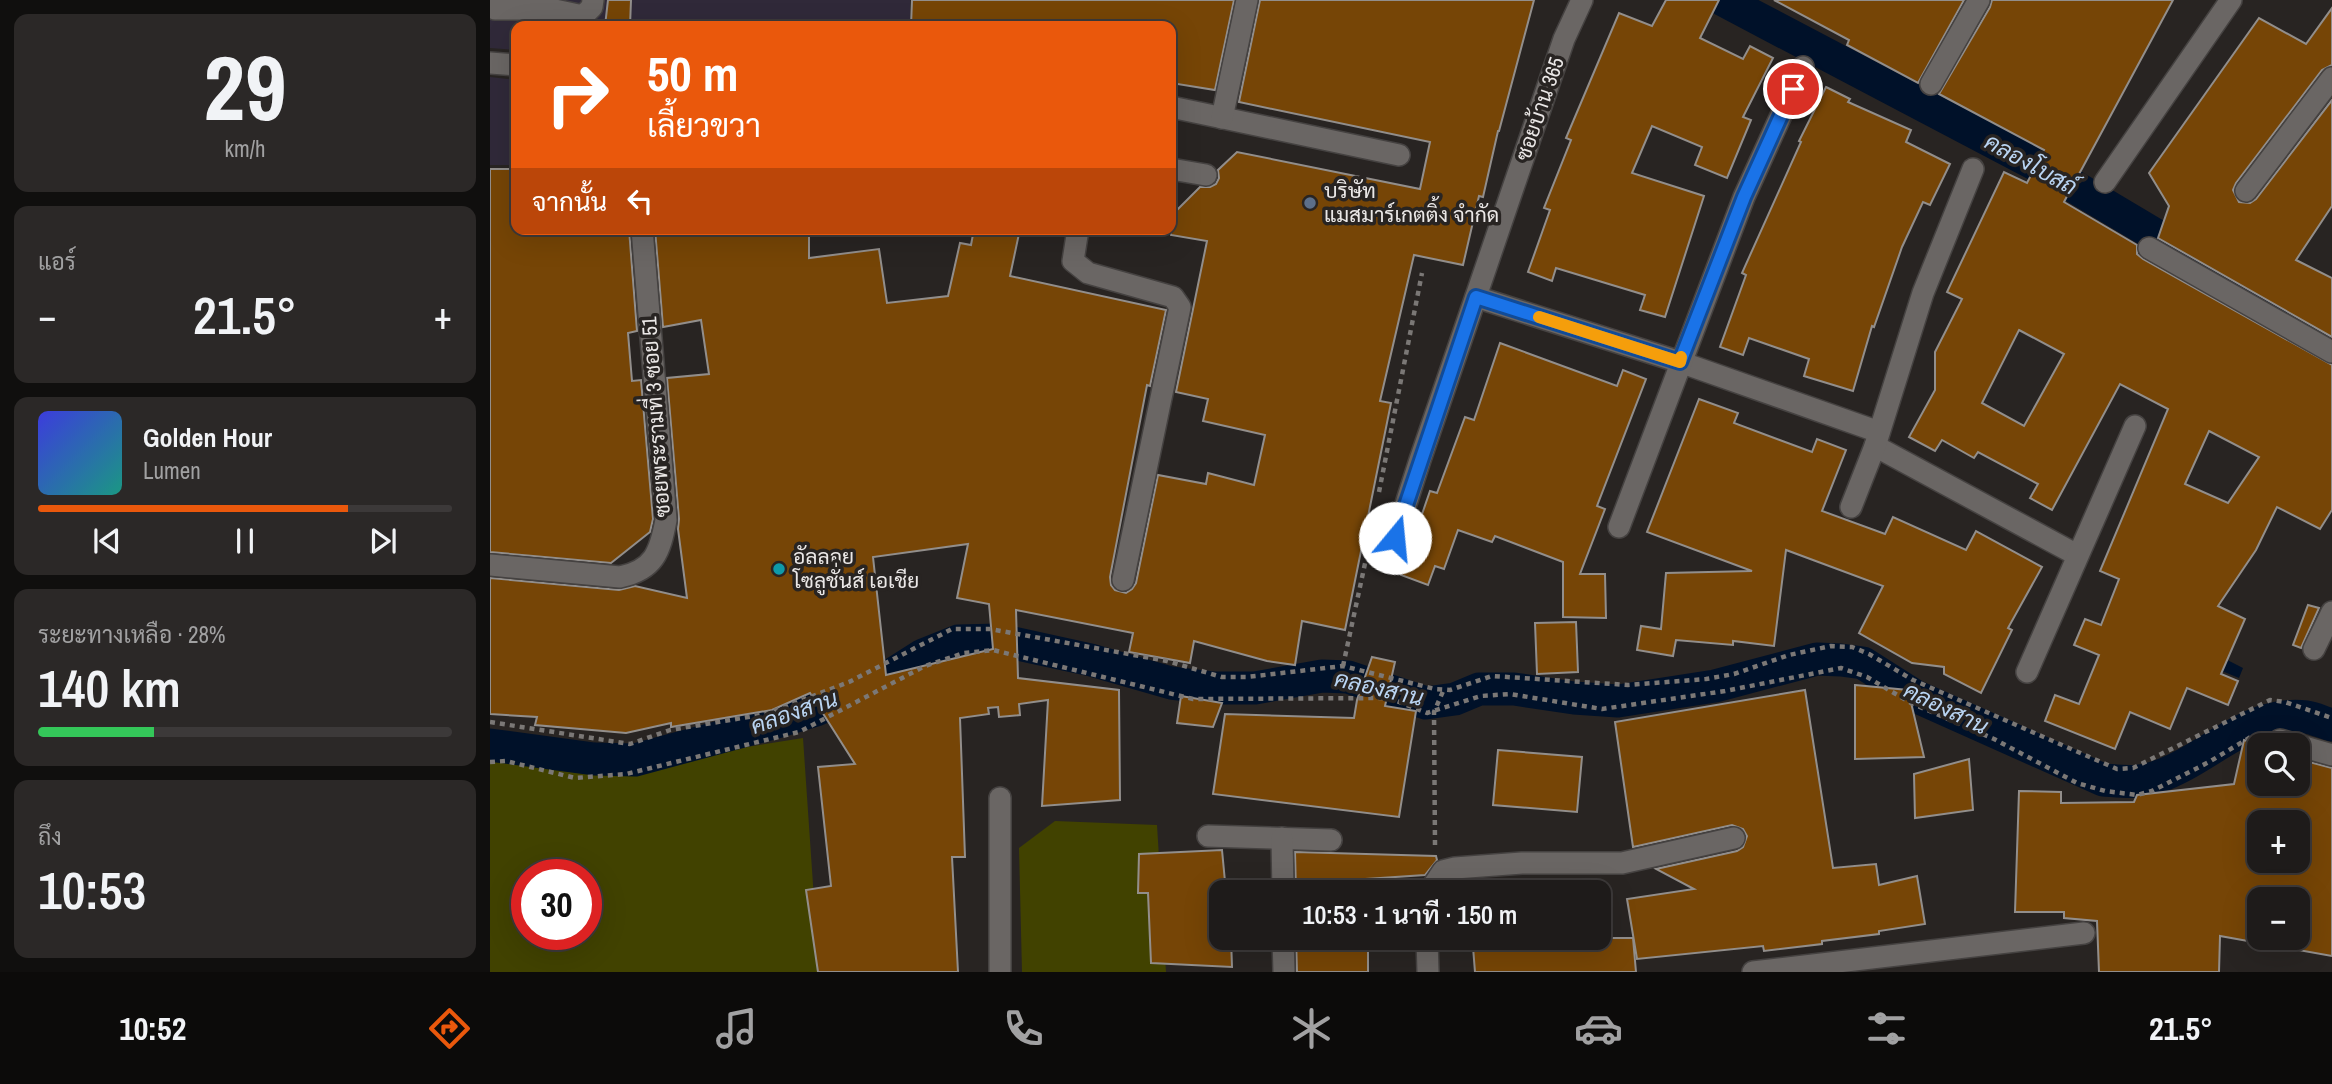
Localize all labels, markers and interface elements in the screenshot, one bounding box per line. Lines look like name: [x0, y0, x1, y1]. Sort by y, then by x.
text: 29: [204, 26, 287, 148]
text: 50 m: [647, 40, 739, 106]
icon: right: [532, 49, 623, 140]
street label: ซอยบ้าน 365: [1508, 53, 1571, 165]
pin: [1763, 59, 1823, 119]
icon: arrive: [1774, 70, 1812, 108]
text: เลี้ยวขวา: [647, 104, 761, 147]
water label: คลองโบสถ์: [1979, 125, 2086, 203]
text: km/h: [225, 133, 265, 164]
place label: บริษัท แมสมาร์เกตติ้ง จำกัด: [1324, 176, 1499, 229]
icon: left: [621, 182, 659, 220]
text: จากนั้น: [532, 184, 607, 219]
marker: บริษัท แมสมาร์เกตติ้ง จำกัด: [1302, 195, 1318, 211]
text: แอร์: [38, 246, 76, 277]
text: 21.5°: [193, 280, 297, 350]
text: −: [38, 290, 56, 341]
text: +: [434, 290, 452, 341]
street label: ซอยพระรามที่ 3 ซอย 51: [629, 315, 677, 519]
text: Golden Hour: [143, 420, 272, 455]
text: Lumen: [143, 455, 201, 486]
position arrow: [1358, 501, 1432, 575]
icon: previous: [88, 522, 126, 560]
icon: pause: [226, 522, 264, 560]
icon: next: [364, 522, 402, 560]
place label: อัลลอย โซลูชั่นส์ เอเชีย: [792, 542, 919, 596]
marker: อัลลอย โซลูชั่นส์ เอเชีย: [771, 561, 787, 577]
text: ระยะทางเหลือ · 28%: [38, 619, 226, 650]
text: 140 km: [38, 653, 181, 723]
water label: คลองสาน: [1332, 662, 1427, 713]
water label: คลองสาน: [1899, 674, 1994, 741]
water label: คลองสาน: [746, 682, 842, 741]
map controls: [2247, 733, 2310, 950]
button: search: [2247, 733, 2310, 796]
button: +: [2247, 810, 2310, 873]
text: ถึง: [38, 821, 62, 852]
text: 10:53: [38, 855, 146, 925]
speed limit sign: 30: [511, 859, 602, 950]
button: −: [2247, 887, 2310, 950]
text: 10:53 · 1 นาที · 150 m: [1303, 897, 1517, 932]
icon: directions: [425, 1004, 474, 1053]
icon: music: [712, 1004, 761, 1053]
icon: phone: [999, 1004, 1048, 1053]
icon: climate: [1287, 1004, 1336, 1053]
icon: car: [1574, 1004, 1623, 1053]
icon: filters: [1862, 1004, 1911, 1053]
text: 10:52: [119, 1007, 186, 1050]
text: 21.5°: [2149, 1007, 2213, 1050]

